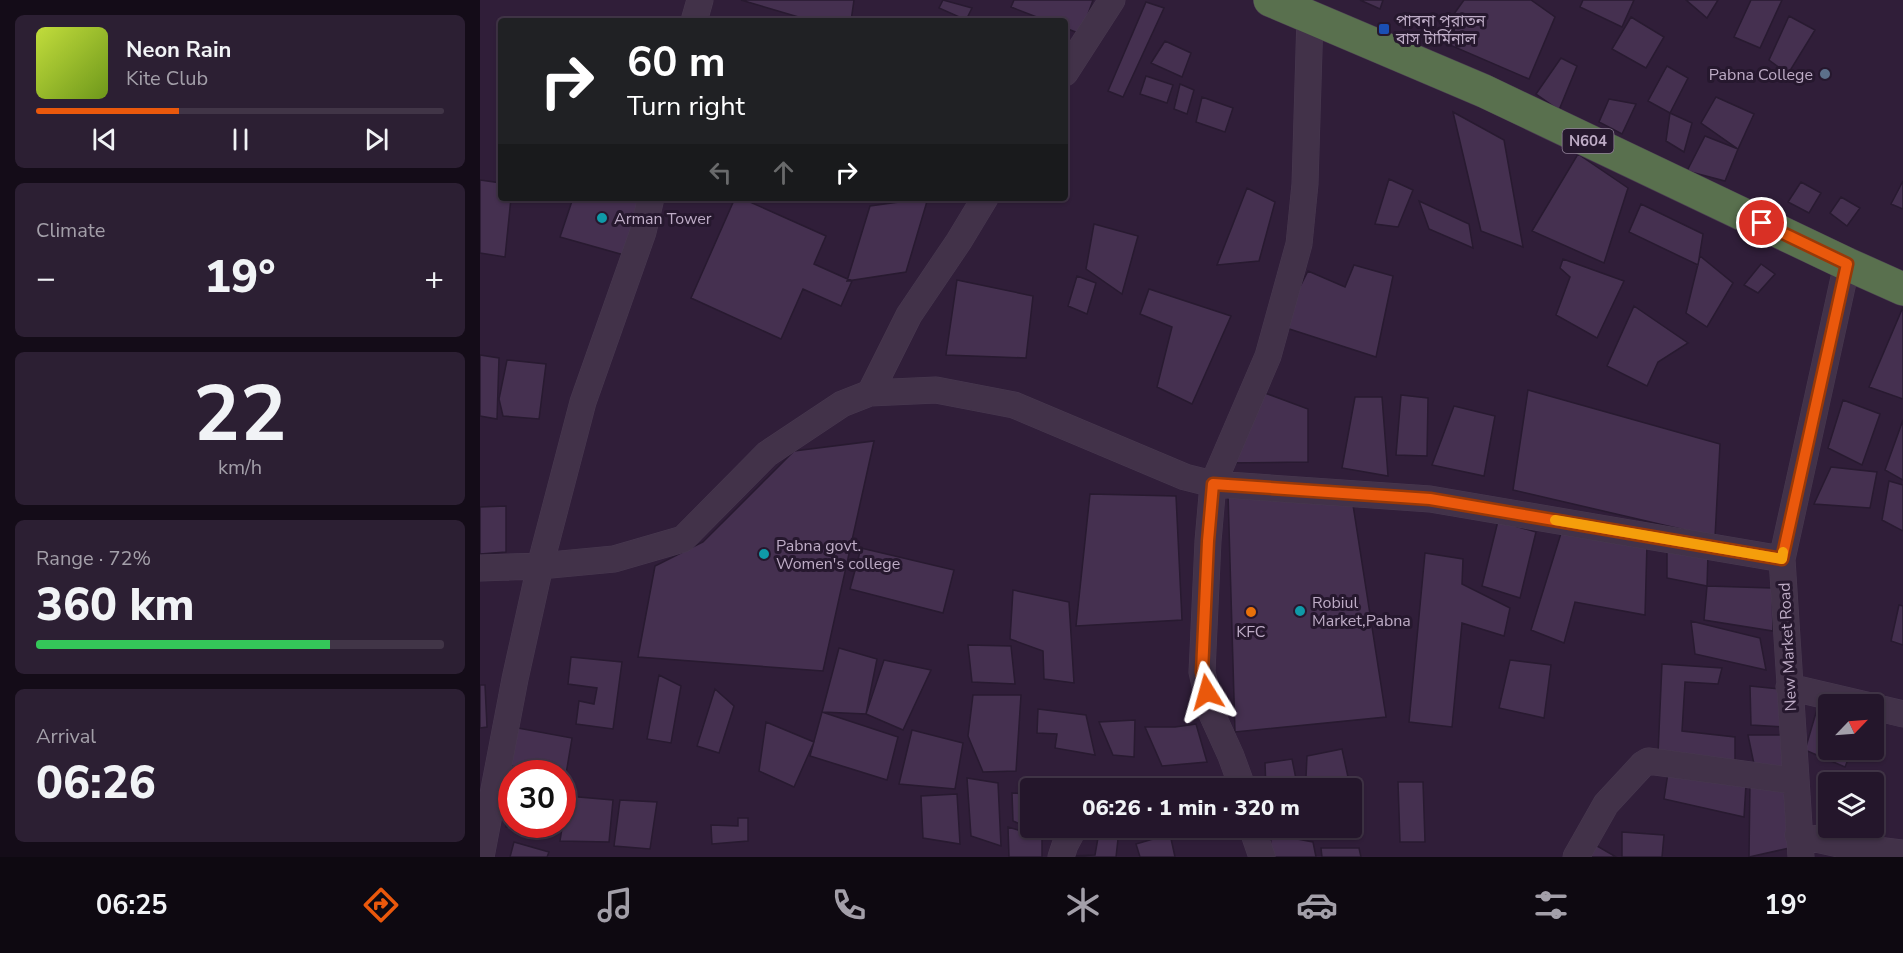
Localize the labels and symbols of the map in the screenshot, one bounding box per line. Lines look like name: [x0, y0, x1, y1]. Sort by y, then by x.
place label: পাবনা পুরাতন বাস টার্মিনাল: [1395, 10, 1486, 50]
marker: পাবনা পুরাতন বাস টার্মিনাল: [1377, 22, 1391, 36]
place label: Pabna College: [1709, 64, 1813, 86]
marker: Pabna College: [1818, 67, 1832, 81]
road number: N604: [1562, 129, 1614, 153]
pin: [1736, 197, 1787, 248]
place label: Arman Tower: [614, 208, 712, 230]
marker: Arman Tower: [595, 211, 609, 225]
place label: Pabna govt. Women's college: [776, 535, 900, 575]
marker: Pabna govt. Women's college: [757, 547, 771, 561]
street label: New Market Road: [1774, 582, 1802, 712]
place label: Robiul Market,Pabna: [1312, 592, 1411, 632]
marker: Robiul Market,Pabna: [1293, 604, 1307, 618]
marker: KFC: [1244, 605, 1258, 619]
place label: KFC: [1236, 621, 1266, 643]
position arrow: [1175, 660, 1239, 724]
north arrow: [1818, 694, 1884, 760]
speed limit sign: 30: [498, 760, 576, 838]

